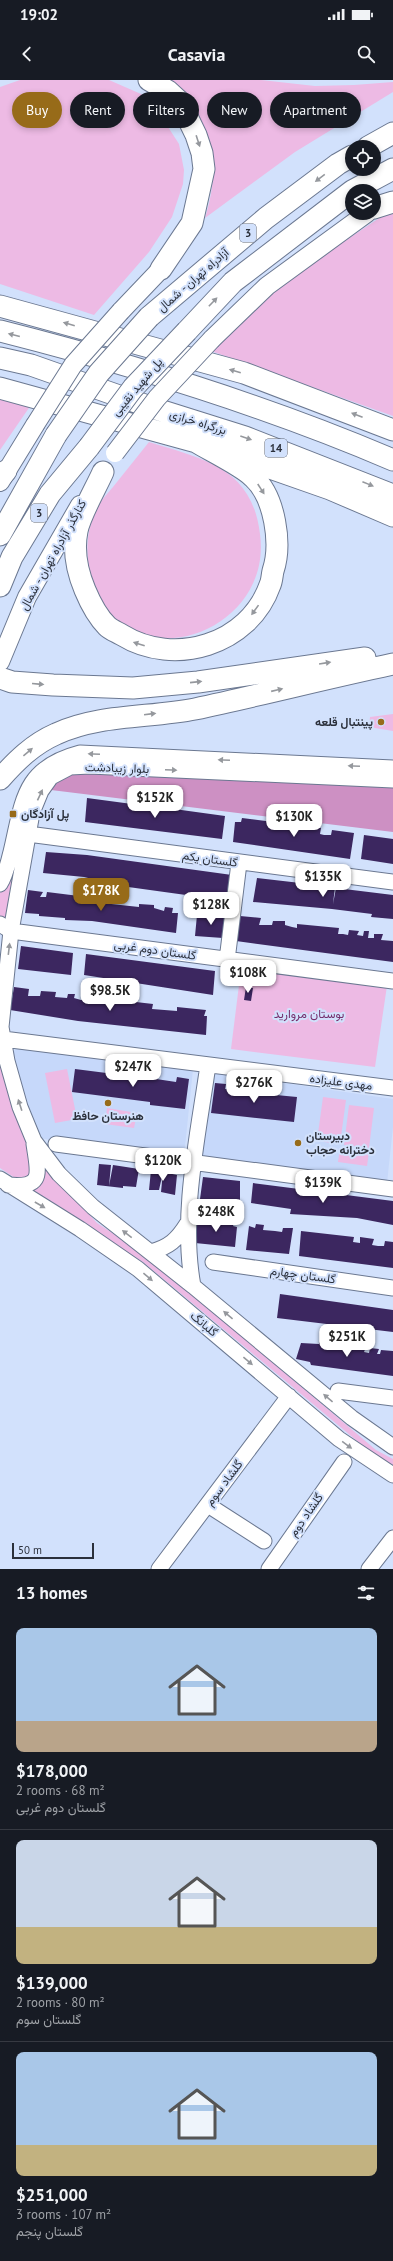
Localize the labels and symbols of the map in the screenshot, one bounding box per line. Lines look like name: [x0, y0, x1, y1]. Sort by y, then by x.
one-way arrow: [195, 135, 201, 147]
one-way arrow: [314, 174, 325, 182]
road number: 3: [240, 224, 256, 242]
street label: آزادراه تهران - شمال: [154, 244, 233, 315]
one-way arrow: [209, 297, 218, 307]
one-way arrow: [63, 321, 75, 327]
one-way arrow: [8, 331, 20, 337]
street label: پل شهید نقیبی: [108, 354, 166, 420]
one-way arrow: [229, 368, 241, 374]
street label: بزرگراه خرازی: [167, 406, 229, 438]
one-way arrow: [351, 412, 363, 418]
one-way arrow: [241, 435, 253, 441]
road number: 14: [265, 439, 287, 457]
one-way arrow: [362, 482, 374, 488]
one-way arrow: [258, 483, 265, 495]
street label: کنارگذر آزادراه تهران - شمال: [16, 497, 90, 613]
road number: 3: [31, 504, 47, 522]
one-way arrow: [251, 605, 259, 616]
one-way arrow: [133, 641, 145, 647]
one-way arrow: [319, 660, 331, 666]
one-way arrow: [190, 679, 202, 686]
one-way arrow: [32, 681, 44, 687]
one-way arrow: [271, 686, 284, 692]
one-way arrow: [144, 711, 156, 717]
place label: پینتبال قلعه: [315, 714, 373, 730]
marker: پینتبال قلعه: [376, 717, 386, 727]
one-way arrow: [22, 747, 33, 756]
one-way arrow: [87, 751, 100, 757]
one-way arrow: [217, 757, 230, 763]
street label: بلوار زیبادشت: [85, 759, 149, 777]
one-way arrow: [348, 762, 360, 769]
one-way arrow: [165, 766, 177, 773]
pin: $152K: [127, 785, 183, 819]
one-way arrow: [37, 789, 43, 801]
pin: $130K: [266, 804, 322, 838]
place label: پل آزادگان: [21, 806, 69, 822]
marker: پل آزادگان: [8, 809, 18, 819]
street label: گلستان یکم: [181, 847, 239, 871]
pin: $135K: [295, 864, 351, 898]
pin: $178K: [73, 878, 129, 912]
pin: $128K: [183, 892, 239, 926]
street label: گلستان دوم غربی: [113, 936, 197, 964]
one-way arrow: [6, 943, 12, 956]
pin: $108K: [220, 960, 276, 994]
pin: $98.5K: [77, 978, 143, 1012]
park label: بوستان مروارید: [274, 1006, 344, 1022]
pin: $247K: [105, 1054, 161, 1088]
pin: $276K: [226, 1070, 282, 1104]
street label: مهدی علیزاده: [309, 1070, 373, 1094]
one-way arrow: [17, 1098, 23, 1110]
marker: هنرستان حافظ: [103, 1098, 113, 1108]
place label: هنرستان حافظ: [72, 1108, 144, 1124]
place label: دبیرستان دخترانه حجاب: [306, 1128, 375, 1158]
marker: دبیرستان دخترانه حجاب: [293, 1138, 303, 1148]
pin: $120K: [135, 1148, 191, 1182]
pin: $139K: [295, 1170, 351, 1204]
pin: $248K: [188, 1199, 244, 1233]
one-way arrow: [34, 1202, 46, 1209]
one-way arrow: [121, 1229, 132, 1238]
street label: گلستان چهارم: [269, 1262, 337, 1288]
one-way arrow: [143, 1273, 154, 1282]
street label: گلبانگ: [188, 1308, 221, 1339]
one-way arrow: [223, 1311, 233, 1320]
pin: $251K: [319, 1324, 375, 1358]
one-way arrow: [242, 1357, 253, 1366]
one-way arrow: [323, 1394, 334, 1403]
one-way arrow: [342, 1441, 353, 1449]
street label: گلشاد سوم: [202, 1457, 246, 1509]
street label: گلشاد دوم: [285, 1490, 327, 1540]
scale bar: [12, 1541, 94, 1560]

